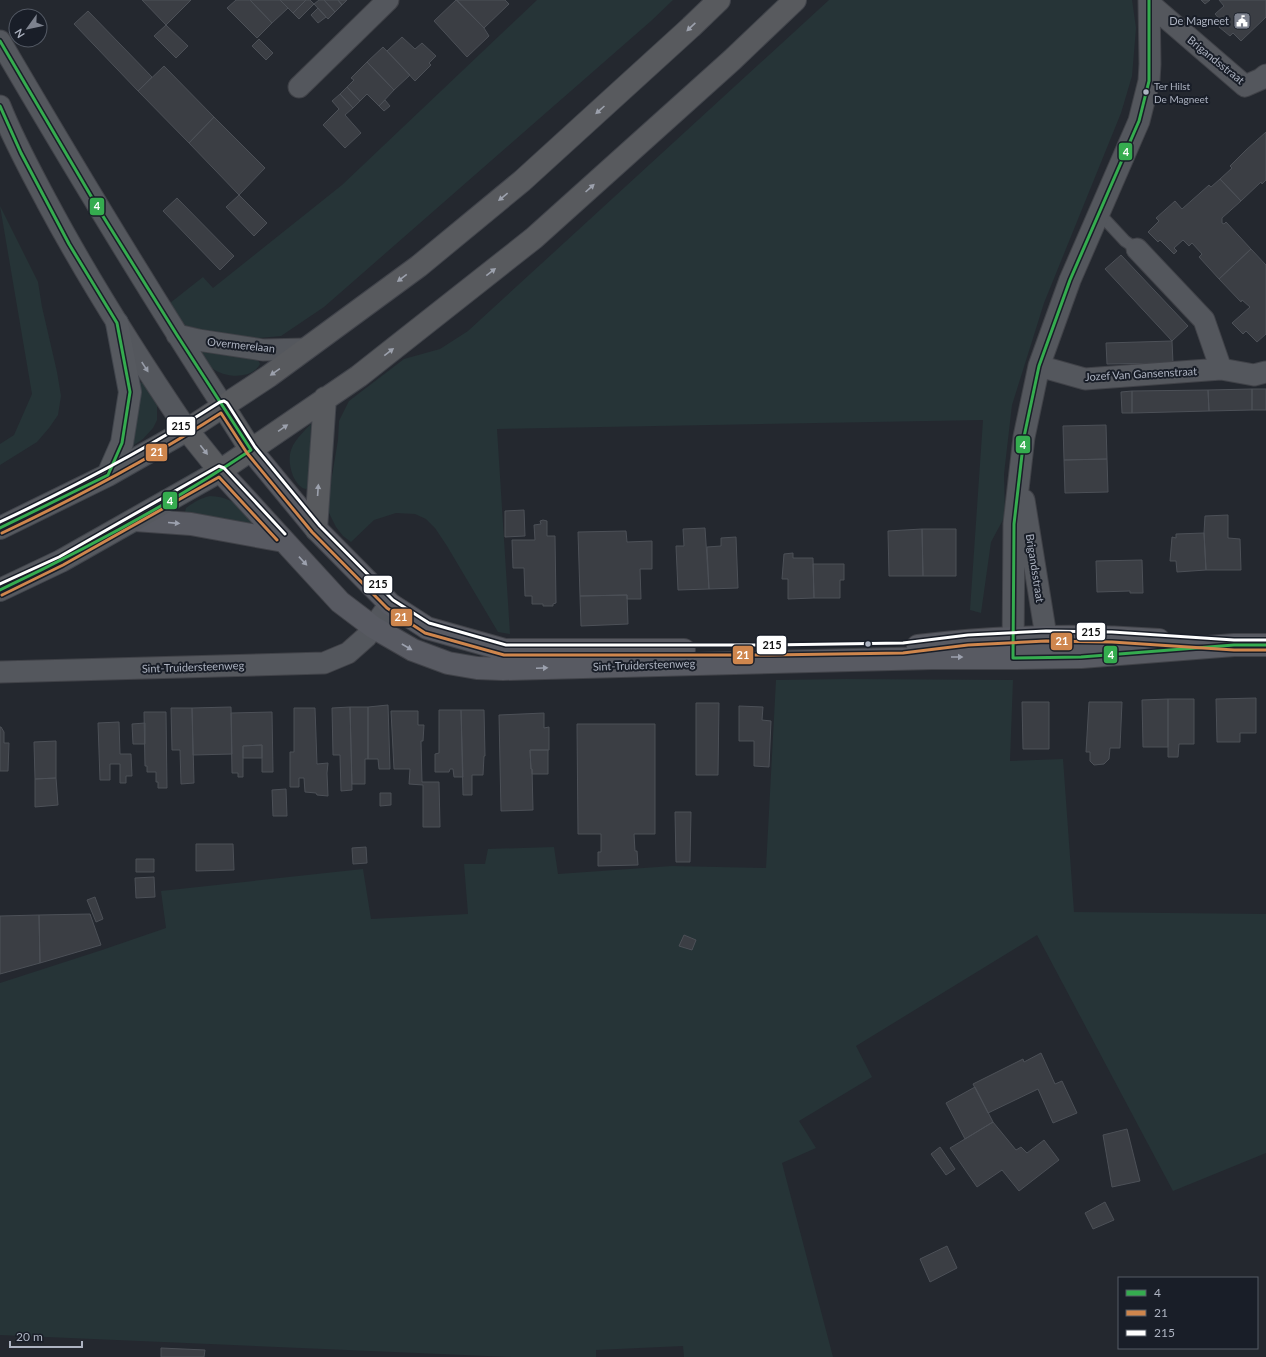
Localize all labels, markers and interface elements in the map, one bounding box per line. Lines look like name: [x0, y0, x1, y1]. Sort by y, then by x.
north arrow: [8, 8, 48, 48]
public building icon: De Magneet: [1232, 11, 1252, 31]
place label: De Magneet: [1169, 14, 1229, 27]
one-way arrow: [686, 22, 696, 32]
text: N: [11, 27, 27, 41]
street label: Brigandsstraat: [1185, 33, 1247, 87]
place label: Ter Hilst De Magneet: [1154, 80, 1209, 105]
marker: Ter Hilst De Magneet: [1141, 87, 1151, 97]
one-way arrow: [595, 106, 605, 115]
line badge: 4: [1118, 142, 1133, 161]
text: 4: [1123, 145, 1130, 158]
one-way arrow: [585, 183, 595, 193]
one-way arrow: [497, 192, 508, 201]
line badge: 4: [89, 197, 105, 216]
text: 4: [94, 199, 101, 212]
one-way arrow: [485, 268, 496, 276]
one-way arrow: [396, 274, 407, 283]
street label: Overmerelaan: [206, 334, 276, 355]
one-way arrow: [383, 348, 394, 357]
one-way arrow: [142, 361, 149, 373]
street label: Jozef Van Gansenstraat: [1085, 364, 1197, 383]
one-way arrow: [269, 368, 280, 376]
line badge: 215: [166, 416, 196, 436]
text: 215: [171, 419, 191, 432]
one-way arrow: [278, 424, 288, 432]
line badge: 4: [1015, 435, 1031, 454]
text: 4: [1020, 438, 1027, 451]
line badge: 21: [145, 443, 168, 462]
text: 21: [151, 445, 163, 458]
one-way arrow: [199, 445, 208, 456]
one-way arrow: [315, 484, 322, 496]
line badge: 4: [162, 491, 178, 510]
text: 4: [167, 494, 174, 507]
one-way arrow: [168, 520, 180, 526]
street label: Brigandsstraat: [1024, 533, 1047, 603]
one-way arrow: [298, 556, 308, 566]
line badge: 215: [363, 575, 393, 594]
text: 215: [368, 577, 388, 590]
line badge: 21: [390, 608, 413, 627]
text: 21: [395, 610, 407, 623]
line badge: 215: [1076, 622, 1106, 641]
text: 215: [1081, 625, 1101, 638]
line badge: 21: [1050, 632, 1073, 651]
text: 21: [1056, 634, 1068, 647]
line badge: 215: [756, 635, 787, 655]
text: 215: [762, 638, 782, 651]
unlabelled marker: [863, 639, 873, 649]
one-way arrow: [401, 643, 413, 650]
line badge: 21: [732, 645, 754, 665]
line badge: 4: [1103, 645, 1118, 664]
text: 21: [737, 648, 749, 661]
text: 4: [1108, 648, 1115, 661]
one-way arrow: [951, 654, 963, 661]
street label: Sint-Truidersteenweg: [593, 656, 696, 673]
street label: Sint-Truidersteenweg: [142, 658, 245, 675]
one-way arrow: [536, 665, 549, 671]
legend: [1118, 1277, 1258, 1349]
text: 4: [1154, 1285, 1161, 1300]
text: 21: [1154, 1305, 1168, 1320]
scale bar: [10, 1323, 82, 1349]
text: 215: [1154, 1325, 1175, 1340]
text: 20 m: [16, 1329, 43, 1344]

